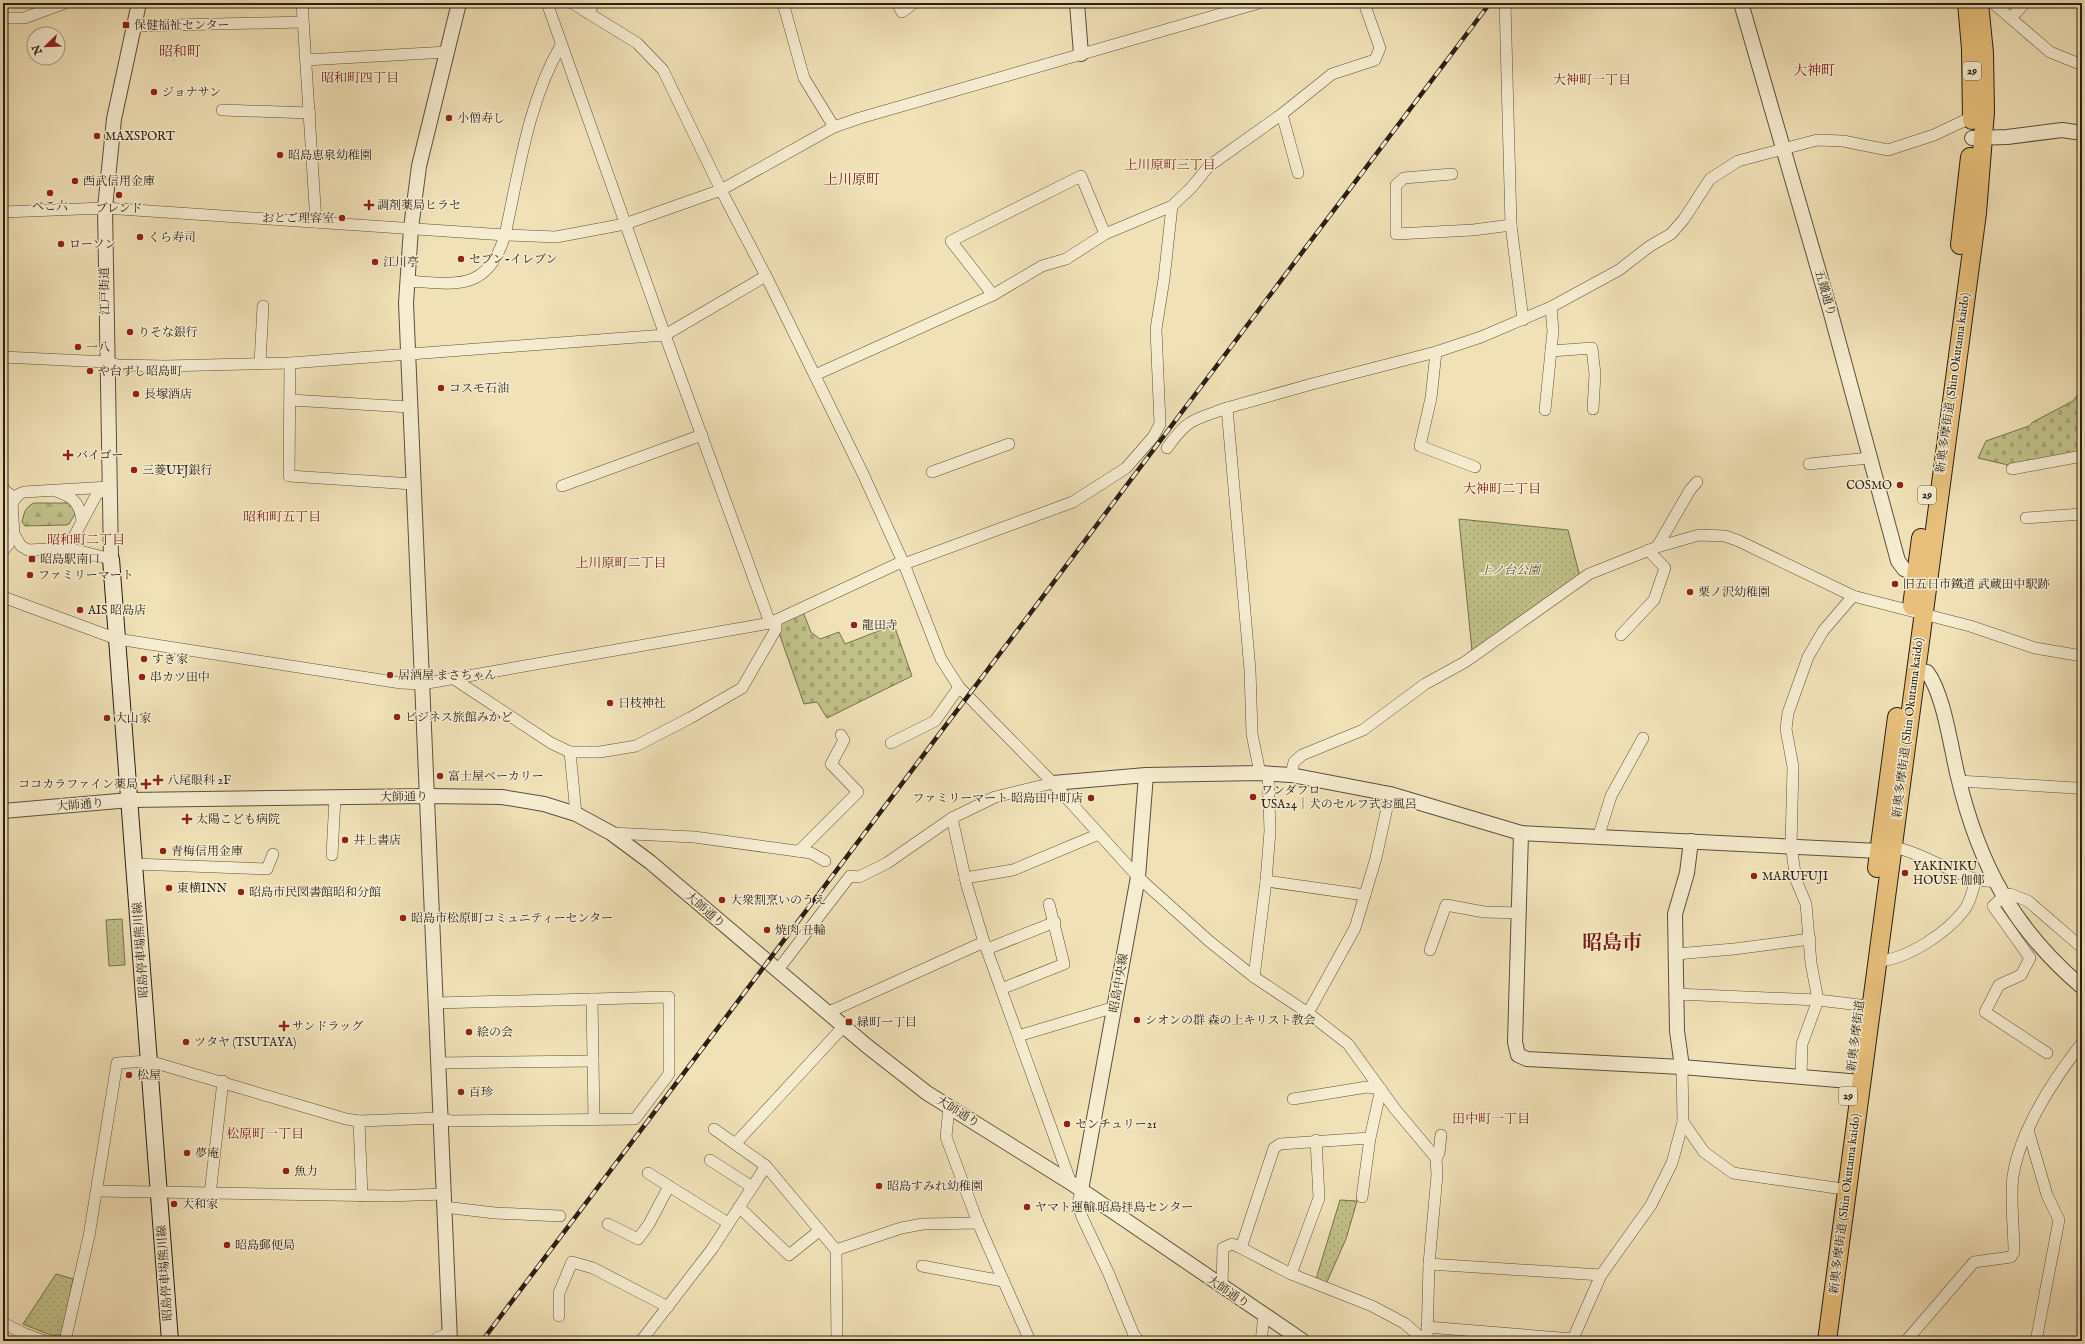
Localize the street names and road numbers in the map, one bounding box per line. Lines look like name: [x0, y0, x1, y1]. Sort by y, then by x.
road number: 29: [1963, 62, 1981, 80]
street label: 江戸街道: [97, 267, 113, 315]
street label: 五鐵通り: [1811, 268, 1839, 318]
street label: 新奥多摩街道 (Shin Okutama kaido): [1933, 292, 1973, 474]
road number: 29: [1918, 486, 1936, 504]
street label: 新奥多摩街道 (Shin Okutama kaido): [1889, 637, 1927, 819]
street label: 大師通り: [380, 789, 428, 805]
street label: 大師通り: [55, 795, 105, 815]
street label: 大師通り: [682, 889, 728, 931]
street label: 昭島停車場熊川線: [130, 902, 152, 998]
street label: 昭島中央線: [1106, 952, 1132, 1014]
street label: 新奥多摩街道: [1844, 999, 1868, 1073]
road number: 29: [1839, 1087, 1857, 1105]
street label: 大師通り: [934, 1093, 982, 1131]
street label: 新奥多摩街道 (Shin Okutama kaido): [1826, 1113, 1864, 1295]
street label: 昭島停車場熊川線: [154, 1225, 176, 1321]
street label: 大師通り: [1204, 1272, 1252, 1312]

